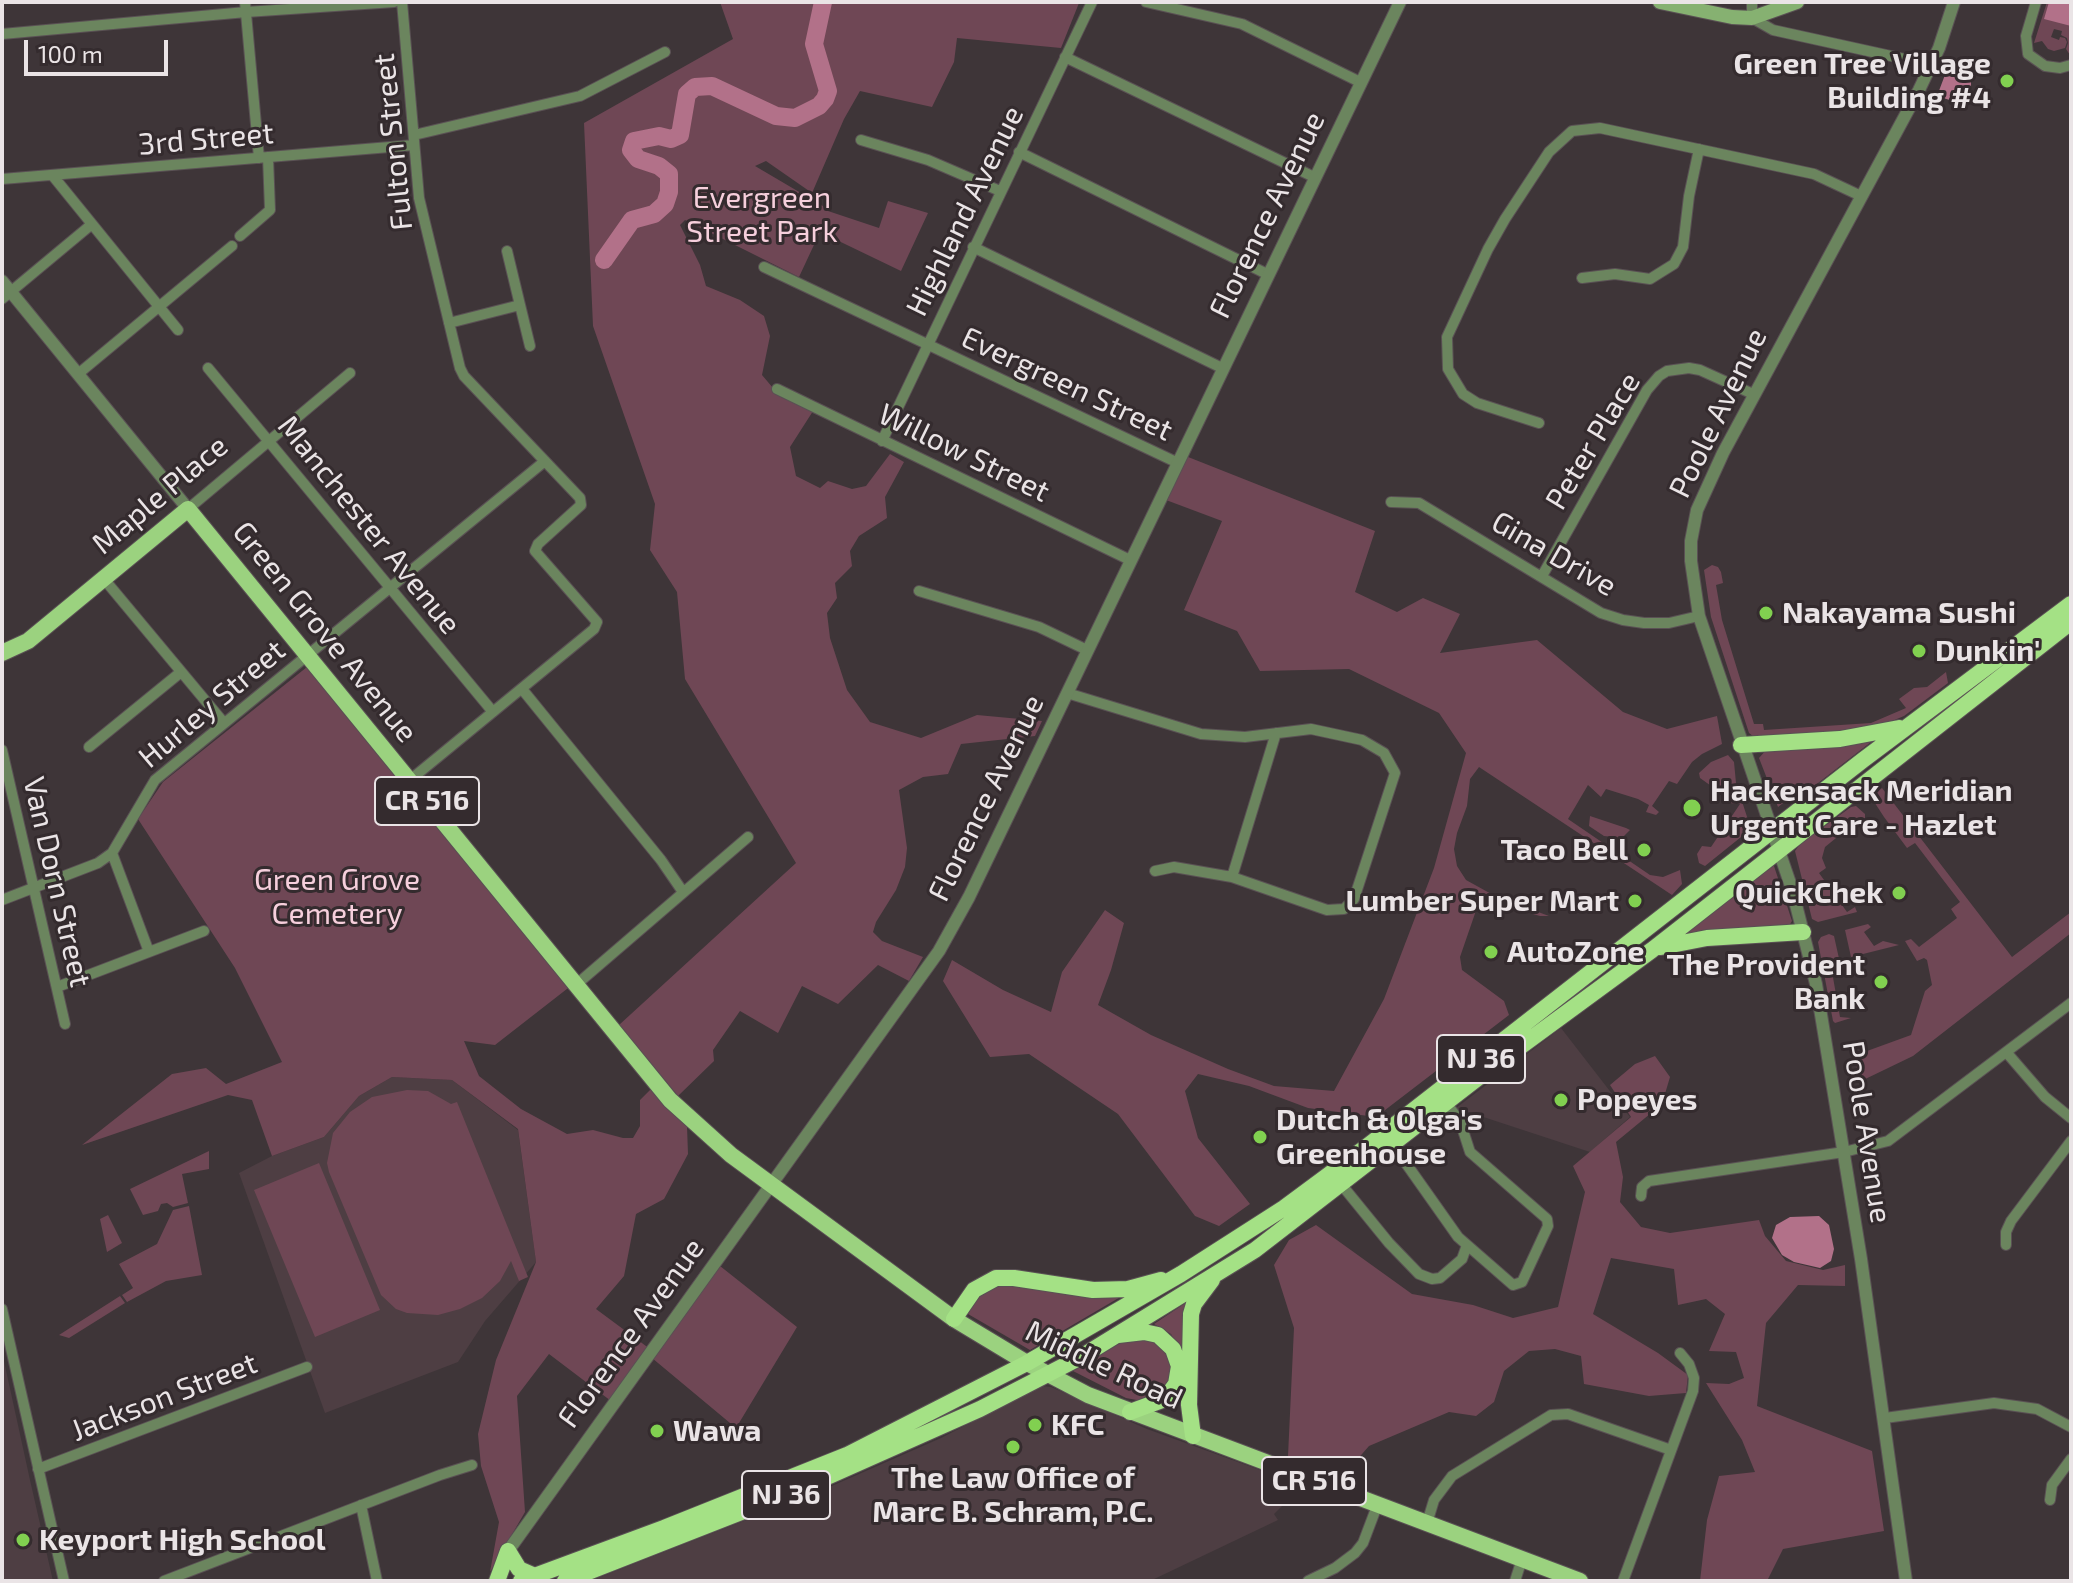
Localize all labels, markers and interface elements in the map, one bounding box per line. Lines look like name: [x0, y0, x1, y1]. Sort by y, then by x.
scale bar: [28, 24, 172, 74]
text: 100 m: [38, 39, 103, 68]
place label: Green Tree Village Building #4: [1734, 46, 1991, 116]
street label: Fulton Street: [366, 52, 420, 232]
marker: Green Tree Village Building #4: [1998, 72, 2016, 90]
street label: Highland Avenue: [899, 100, 1031, 322]
street label: Florence Avenue: [1201, 106, 1333, 324]
street label: 3rd Street: [137, 115, 275, 163]
park label: Evergreen Street Park: [686, 180, 838, 250]
street label: Evergreen Street: [956, 319, 1178, 449]
street label: Poole Avenue: [1662, 322, 1774, 504]
street label: Peter Place: [1538, 366, 1648, 516]
street label: Willow Street: [873, 396, 1055, 510]
street label: Manchester Avenue: [270, 409, 468, 641]
street label: Maple Place: [85, 428, 235, 562]
street label: Gina Drive: [1485, 504, 1623, 604]
street label: Green Grove Avenue: [225, 515, 425, 749]
place label: Nakayama Sushi: [1782, 595, 2016, 631]
marker: Nakayama Sushi: [1757, 604, 1775, 622]
street label: Hurley Street: [131, 632, 293, 776]
place label: Dunkin': [1935, 633, 2040, 669]
marker: Dunkin': [1910, 642, 1928, 660]
street label: Florence Avenue: [920, 689, 1052, 907]
street label: Van Dorn Street: [15, 773, 99, 991]
place label: Hackensack Meridian Urgent Care - Hazlet: [1710, 773, 2013, 844]
road number: CR 516: [375, 777, 479, 825]
marker: Hackensack Meridian Urgent Care - Hazlet: [1681, 797, 1703, 819]
place label: Taco Bell: [1500, 832, 1628, 868]
marker: Taco Bell: [1635, 841, 1653, 859]
park label: Green Grove Cemetery: [254, 862, 420, 932]
place label: QuickChek: [1735, 875, 1883, 911]
place label: Lumber Super Mart: [1345, 883, 1619, 919]
marker: QuickChek: [1890, 884, 1908, 902]
marker: Lumber Super Mart: [1626, 892, 1644, 910]
place label: AutoZone: [1507, 934, 1644, 970]
marker: AutoZone: [1482, 943, 1500, 961]
place label: The Provident Bank: [1667, 947, 1865, 1018]
marker: The Provident Bank: [1872, 973, 1890, 991]
road number: NJ 36: [1437, 1035, 1525, 1083]
street label: Poole Avenue: [1835, 1038, 1899, 1226]
place label: Popeyes: [1577, 1082, 1697, 1118]
marker: Popeyes: [1552, 1091, 1570, 1109]
place label: Dutch & Olga's Greenhouse: [1276, 1102, 1483, 1172]
marker: Dutch & Olga's Greenhouse: [1251, 1128, 1269, 1146]
street label: Florence Avenue: [550, 1231, 712, 1435]
street label: Middle Road: [1020, 1313, 1188, 1417]
street label: Jackson Street: [66, 1345, 262, 1449]
place label: KFC: [1051, 1407, 1104, 1443]
place label: Wawa: [673, 1413, 761, 1449]
marker: KFC: [1026, 1416, 1044, 1434]
marker: Wawa: [648, 1422, 666, 1440]
marker: The Law Office of Marc B. Schram, P.C.: [1004, 1438, 1022, 1456]
road number: CR 516: [1262, 1457, 1366, 1505]
place label: The Law Office of Marc B. Schram, P.C.: [872, 1460, 1154, 1530]
road number: NJ 36: [742, 1471, 830, 1519]
place label: Keyport High School: [39, 1522, 326, 1558]
marker: Keyport High School: [14, 1531, 32, 1549]

